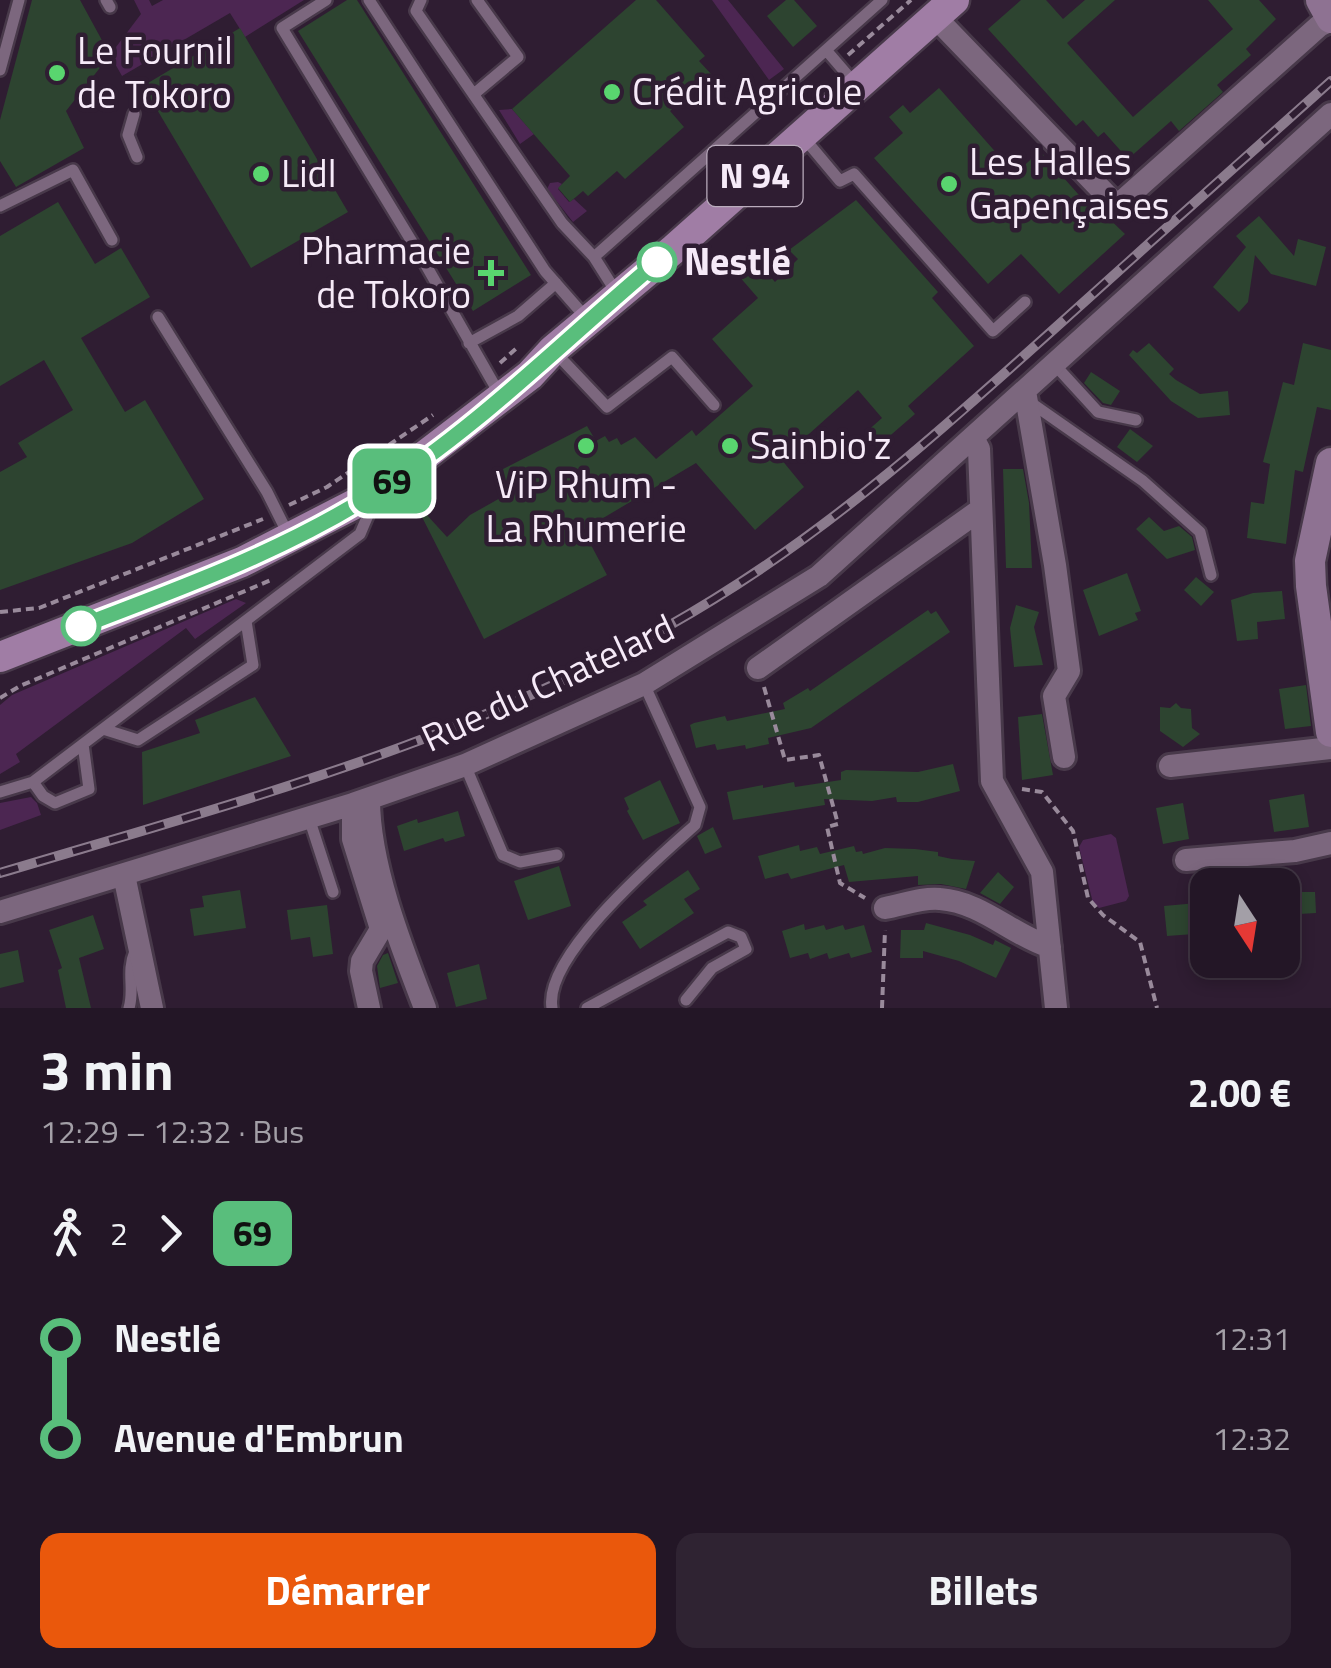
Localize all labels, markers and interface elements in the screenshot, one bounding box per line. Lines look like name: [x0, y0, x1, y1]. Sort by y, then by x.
place label: Le Fournil de Tokoro: [77, 21, 233, 123]
marker: Le Fournil de Tokoro: [46, 62, 68, 84]
place label: Crédit Agricole: [632, 62, 862, 120]
marker: Crédit Agricole: [601, 81, 623, 103]
place label: Les Halles Gapençaises: [969, 132, 1170, 234]
place label: Lidl: [281, 144, 336, 202]
road number: N 94: [708, 146, 802, 206]
marker: Lidl: [250, 163, 272, 185]
marker: Les Halles Gapençaises: [938, 173, 960, 195]
place label: Pharmacie de Tokoro: [301, 221, 471, 323]
place label: Nestlé: [684, 232, 791, 290]
marker: Nestlé: [638, 243, 676, 281]
marker: Pharmacie de Tokoro: [480, 262, 502, 284]
place label: Sainbio'z: [750, 416, 891, 474]
marker: ViP Rhum - La Rhumerie: [575, 435, 597, 457]
marker: Sainbio'z: [719, 435, 741, 457]
line badge: 69: [347, 448, 437, 514]
text: 69: [372, 454, 412, 508]
place label: ViP Rhum - La Rhumerie: [485, 455, 687, 557]
street label: Rue du Chatelard: [412, 598, 683, 766]
unlabelled marker: [62, 607, 100, 645]
north arrow: [1190, 868, 1300, 978]
map controls: [1190, 868, 1300, 978]
text: 3 min: [40, 1028, 174, 1111]
text: 2.00 €: [1188, 1064, 1291, 1122]
text: 12:29 – 12:32 · Bus: [40, 1107, 304, 1155]
icon: walk: [40, 1206, 95, 1261]
icon: forward: [143, 1206, 198, 1261]
text: 69: [233, 1206, 272, 1260]
text: 2: [110, 1209, 128, 1257]
text: Nestlé: [114, 1309, 221, 1367]
text: 12:31: [1212, 1314, 1291, 1362]
text: Avenue d'Embrun: [114, 1409, 404, 1467]
text: 12:32: [1212, 1414, 1291, 1462]
button: Démarrer: [40, 1533, 656, 1648]
button: Billets: [676, 1533, 1291, 1648]

